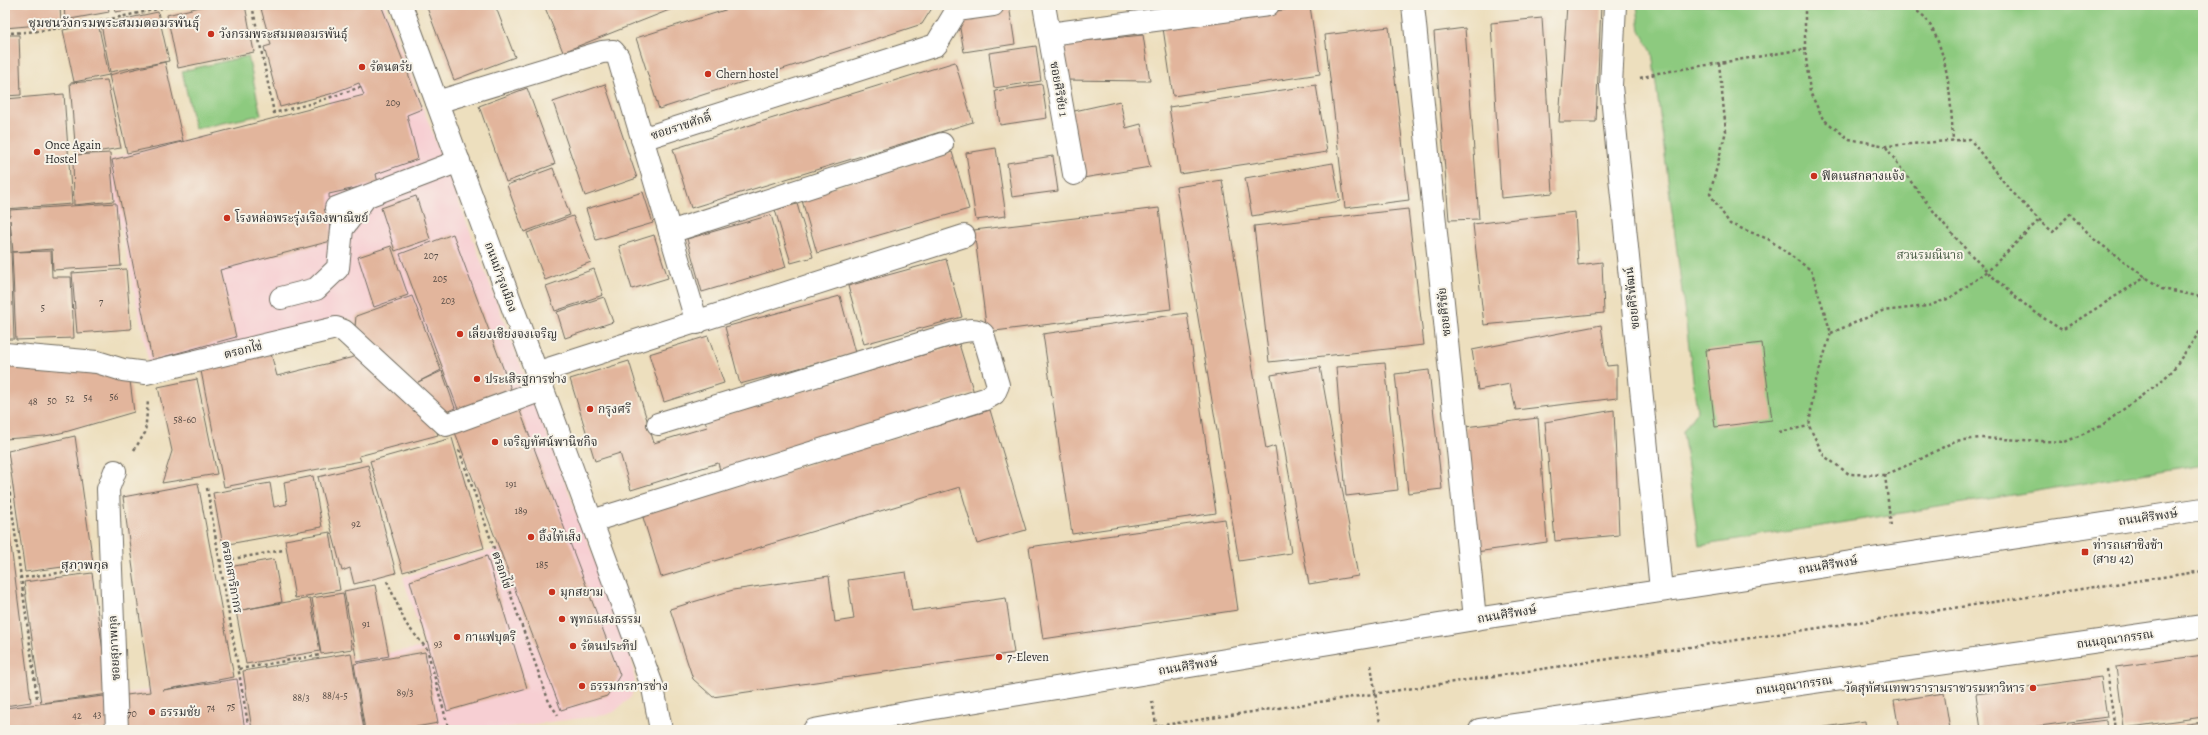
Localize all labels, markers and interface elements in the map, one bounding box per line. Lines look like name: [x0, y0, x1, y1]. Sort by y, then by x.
district label: ชุมชนวังกรมพระสมมตอมรพันธุ์: [28, 14, 200, 31]
place label: วังกรมพระสมมตอมรพันธุ์: [219, 26, 348, 42]
marker: วังกรมพระสมมตอมรพันธุ์: [206, 29, 216, 39]
place label: รัตนตรัย: [370, 59, 412, 75]
street label: ซอยศิริชัย 1: [1046, 60, 1072, 118]
marker: รัตนตรัย: [357, 62, 367, 72]
place label: Chern hostel: [716, 66, 778, 82]
marker: Chern hostel: [703, 69, 713, 79]
house number: 209: [386, 96, 401, 109]
street label: ซอยราชศักดิ์: [648, 108, 715, 143]
place label: Once Again Hostel: [45, 137, 101, 167]
marker: Once Again Hostel: [32, 147, 42, 157]
place label: ฟิตเนสกลางแจ้ง: [1822, 168, 1905, 184]
marker: ฟิตเนสกลางแจ้ง: [1809, 171, 1819, 181]
place label: โรงหล่อพระรุ่งเรืองพาณิชย์: [234, 209, 368, 226]
marker: โรงหล่อพระรุ่งเรืองพาณิชย์: [222, 213, 232, 223]
street label: ถนนบำรุงเมือง: [481, 240, 521, 314]
park label: สวนรมณีนาถ: [1896, 247, 1964, 263]
house number: 207: [424, 249, 439, 262]
street label: ซอยศิริพัฒน์: [1621, 266, 1643, 330]
house number: 205: [433, 272, 447, 285]
street label: ซอยศิริชัย: [1433, 287, 1455, 337]
house number: 203: [441, 294, 455, 307]
house number: 7: [99, 295, 104, 308]
house number: 5: [41, 301, 45, 314]
place label: เลี่ยงเซียงจงเจริญ: [468, 325, 557, 342]
marker: เลี่ยงเซียงจงเจริญ: [455, 329, 465, 339]
street label: ตรอกไข่: [222, 337, 264, 362]
place label: ประเสิรฐการช่าง: [485, 371, 567, 387]
marker: ประเสิรฐการช่าง: [472, 374, 482, 384]
house number: 56: [110, 390, 119, 403]
house number: 54: [84, 391, 93, 404]
house number: 52: [65, 392, 75, 405]
house number: 50: [47, 394, 57, 407]
house number: 48: [28, 395, 38, 408]
place label: กรุงศรี: [598, 401, 631, 417]
marker: กรุงศรี: [585, 404, 595, 414]
house number: 58-60: [174, 413, 196, 426]
place label: เจริญทัศน์พานิชกิจ: [503, 434, 598, 450]
marker: เจริญทัศน์พานิชกิจ: [490, 437, 500, 447]
house number: 191: [505, 477, 517, 490]
house number: 189: [515, 504, 528, 517]
street label: ถนนศิริพงษ์: [2117, 505, 2179, 529]
house number: 92: [351, 517, 361, 530]
place label: อึ้งไท้เส็ง: [539, 528, 581, 545]
marker: อึ้งไท้เส็ง: [526, 532, 536, 542]
place label: ท่ารถเสาชิงช้า (สาย 42): [2093, 537, 2163, 567]
street label: ตรอกสาริกากร: [218, 539, 246, 615]
marker: ท่ารถเสาชิงช้า (สาย 42): [2080, 547, 2090, 557]
street label: ตรอกไข่: [488, 549, 517, 591]
street label: ถนนศิริพงษ์: [1797, 552, 1860, 578]
district label: สุภาพกุล: [61, 556, 109, 573]
house number: 185: [536, 558, 548, 571]
place label: มุกสยาม: [560, 584, 603, 600]
marker: มุกสยาม: [547, 587, 557, 597]
street label: ถนนศิริพงษ์: [1476, 601, 1539, 627]
place label: พุทธแสงธรรม: [570, 611, 641, 627]
marker: พุทธแสงธรรม: [557, 614, 567, 624]
street label: ซอยสุภาพกุล: [104, 615, 124, 681]
house number: 91: [362, 617, 371, 630]
street label: ถนนอุณากรรณ: [2076, 626, 2154, 652]
place label: กาแฟบุตรี: [465, 629, 516, 645]
marker: กาแฟบุตรี: [452, 632, 462, 642]
house number: 93: [434, 637, 442, 650]
place label: รัตนประทีป: [581, 638, 637, 654]
marker: รัตนประทีป: [568, 641, 578, 651]
place label: 7-Eleven: [1007, 649, 1049, 665]
marker: 7-Eleven: [994, 652, 1004, 662]
street label: ถนนศิริพงษ์: [1157, 653, 1220, 679]
street label: ถนนอุณากรรณ: [1755, 672, 1833, 698]
place label: ธรรมกรการช่าง: [590, 678, 668, 694]
place label: วัดสุทัศนเทพวรารามราชวรมหาวิหาร: [1844, 680, 2025, 696]
marker: ธรรมกรการช่าง: [577, 681, 587, 691]
marker: วัดสุทัศนเทพวรารามราชวรมหาวิหาร: [2028, 683, 2038, 693]
house number: 89/3: [397, 686, 413, 699]
house number: 88/4-5: [322, 689, 348, 702]
house number: 88/3: [292, 691, 310, 704]
house number: 75: [227, 700, 235, 713]
house number: 74: [207, 701, 216, 714]
place label: ธรรมชัย: [160, 704, 201, 720]
house number: 70: [127, 707, 137, 720]
marker: ธรรมชัย: [147, 707, 157, 717]
house number: 43: [93, 708, 101, 721]
house number: 42: [72, 709, 82, 722]

